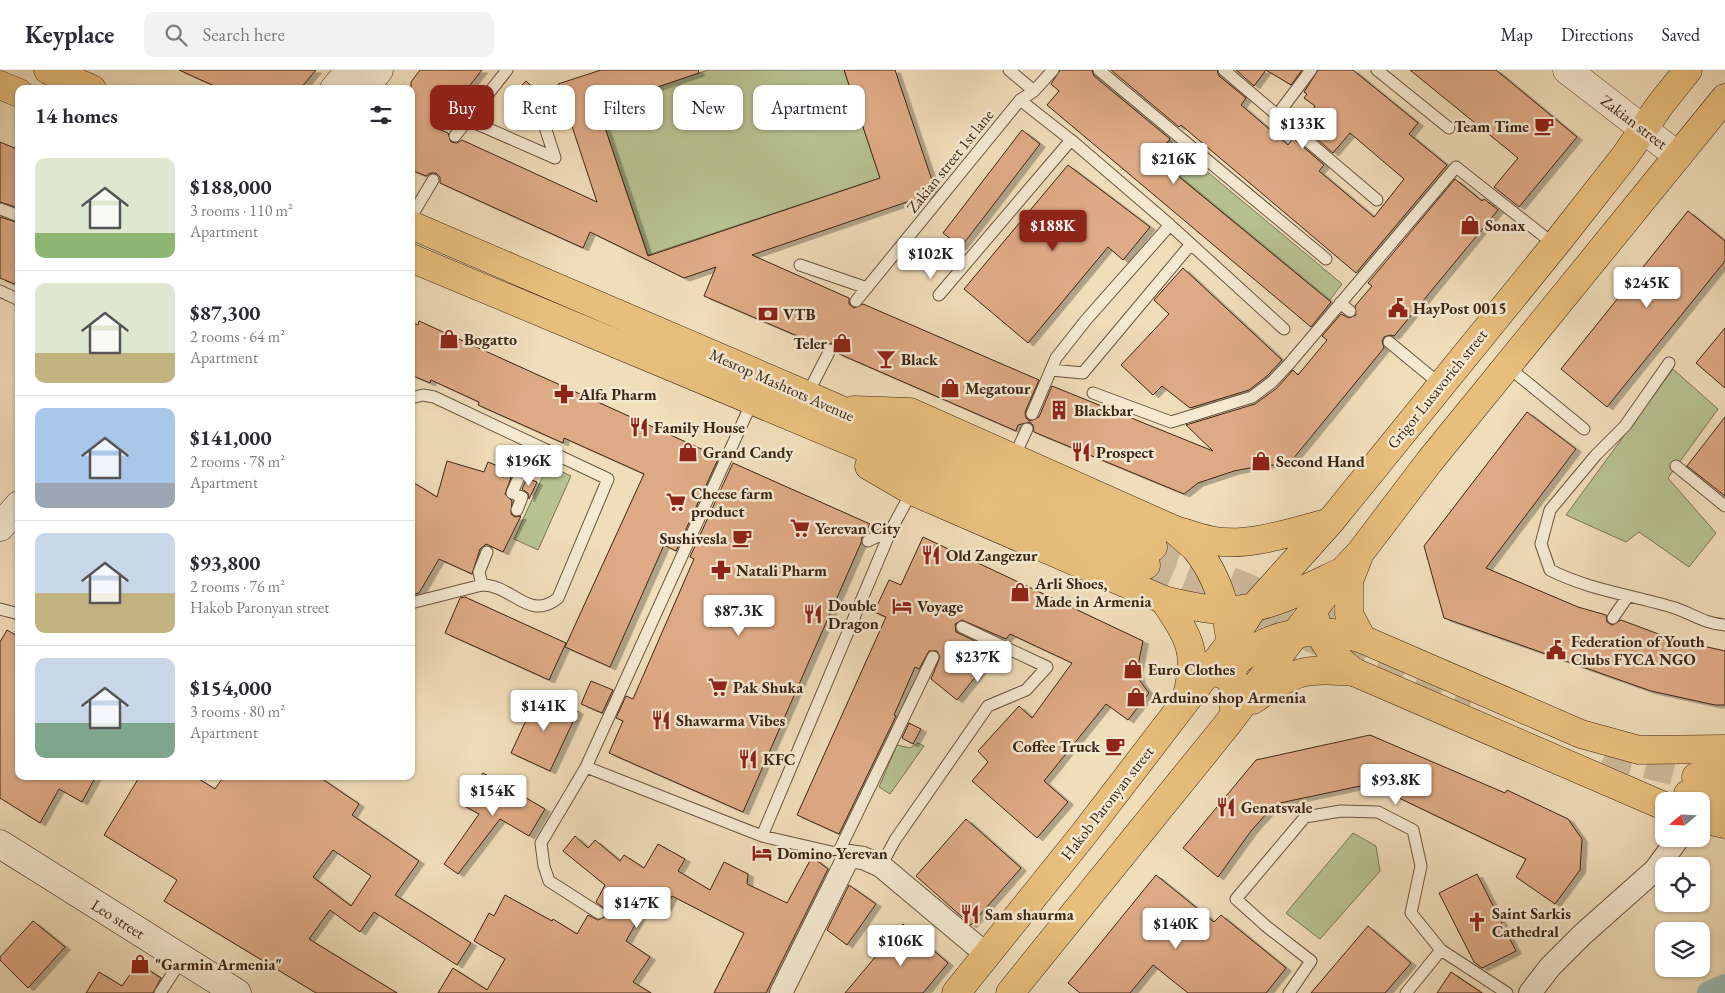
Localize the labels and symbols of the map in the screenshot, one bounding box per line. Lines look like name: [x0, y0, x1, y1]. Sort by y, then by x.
street label: Zakian street: [1596, 90, 1672, 154]
street label: Zakian street 1st lane: [902, 105, 998, 217]
pin: $133K: [1268, 108, 1338, 150]
cafe icon: Team Time: [1533, 115, 1555, 137]
place label: Team Time: [1454, 116, 1529, 137]
pin: $216K: [1139, 142, 1209, 185]
pin: $188K: [1018, 210, 1088, 252]
shop icon: Sonax: [1459, 214, 1481, 236]
place label: Sonax: [1485, 215, 1525, 236]
pin: $102K: [896, 238, 966, 280]
pin: $245K: [1612, 266, 1682, 309]
public building icon: HayPost 0015: [1387, 297, 1409, 319]
place label: HayPost 0015: [1413, 298, 1507, 319]
bank icon: VTB: [757, 303, 779, 325]
place label: VTB: [783, 304, 815, 325]
street label: Grigor Lusavorich street: [1382, 325, 1492, 453]
shop icon: Bogatto: [438, 328, 460, 350]
place label: Bogatto: [464, 329, 517, 350]
shop icon: Teler: [831, 332, 853, 354]
place label: Teler: [793, 333, 827, 354]
street label: Mesrop Mashtots Avenue: [706, 344, 858, 426]
bar icon: Black: [875, 348, 897, 370]
place label: Black: [901, 349, 938, 370]
shop icon: Megatour: [939, 377, 961, 399]
place label: Megatour: [965, 378, 1031, 399]
pharmacy icon: Alfa Pharm: [553, 383, 575, 405]
place label: Alfa Pharm: [578, 384, 657, 405]
building icon: Blackbar: [1048, 399, 1070, 421]
place label: Blackbar: [1074, 400, 1133, 421]
restaurant icon: Family House: [628, 416, 650, 438]
place label: Family House: [654, 417, 745, 438]
shop icon: Grand Candy: [677, 441, 699, 463]
restaurant icon: Prospect: [1070, 441, 1092, 463]
place label: Grand Candy: [703, 442, 793, 463]
place label: Prospect: [1096, 442, 1154, 463]
pin: $196K: [494, 444, 564, 487]
shop icon: Second Hand: [1250, 450, 1272, 472]
place label: Second Hand: [1276, 451, 1365, 472]
place label: Cheese farm product: [691, 483, 773, 522]
supermarket icon: Cheese farm product: [665, 491, 687, 513]
supermarket icon: Yerevan City: [789, 517, 811, 539]
place label: Yerevan City: [815, 518, 901, 539]
cafe icon: Sushivesla: [731, 527, 753, 549]
place label: Sushivesla: [659, 528, 728, 549]
restaurant icon: Old Zangezur: [920, 544, 942, 566]
place label: Old Zangezur: [946, 545, 1038, 566]
pharmacy icon: Natali Pharm: [710, 559, 732, 581]
place label: Natali Pharm: [736, 560, 827, 581]
place label: Arli Shoes, Made in Armenia: [1034, 573, 1152, 612]
shop icon: Arli Shoes, Made in Armenia: [1009, 581, 1031, 603]
pin: $87.3K: [698, 594, 780, 637]
place label: Double Dragon: [828, 595, 879, 634]
hotel icon: Voyage: [891, 595, 913, 617]
place label: Voyage: [917, 596, 963, 617]
restaurant icon: Double Dragon: [802, 603, 824, 625]
place label: Federation of Youth Clubs FYCA NGO: [1571, 631, 1705, 670]
public building icon: Federation of Youth Clubs FYCA NGO: [1545, 639, 1567, 661]
pin: $237K: [943, 640, 1013, 683]
shop icon: Euro Clothes: [1122, 658, 1144, 680]
place label: Euro Clothes: [1148, 659, 1235, 680]
supermarket icon: Pak Shuka: [707, 676, 729, 698]
place label: Pak Shuka: [733, 677, 804, 698]
shop icon: Arduino shop Armenia: [1125, 686, 1147, 708]
place label: Arduino shop Armenia: [1150, 687, 1307, 708]
pin: $141K: [509, 690, 579, 732]
restaurant icon: Shawarma Vibes: [650, 709, 672, 731]
place label: Shawarma Vibes: [676, 710, 785, 731]
cafe icon: Coffee Truck: [1104, 735, 1126, 757]
place label: Coffee Truck: [1012, 736, 1100, 757]
street label: Hakob Paronyan street: [1056, 742, 1158, 864]
restaurant icon: KFC: [737, 748, 759, 770]
place label: KFC: [763, 749, 795, 770]
pin: $93.8K: [1355, 764, 1437, 806]
pin: $154K: [458, 774, 528, 817]
north arrow: [1655, 792, 1710, 848]
restaurant icon: Genatsvale: [1215, 796, 1237, 818]
place label: Genatsvale: [1241, 797, 1313, 818]
hotel icon: Domino-Yerevan: [751, 842, 773, 864]
place label: Domino-Yerevan: [777, 843, 888, 864]
pin: $147K: [602, 886, 672, 929]
street label: Leo street: [87, 894, 149, 944]
restaurant icon: Sam shaurma: [959, 903, 981, 925]
place label: Saint Sarkis Cathedral: [1492, 903, 1571, 942]
place label: Sam shaurma: [985, 904, 1075, 925]
pin: $140K: [1141, 908, 1211, 950]
church icon: Saint Sarkis Cathedral: [1466, 911, 1488, 933]
pin: $106K: [866, 924, 936, 967]
shop icon: "Garmin Armenia": [129, 953, 151, 975]
place label: "Garmin Armenia": [155, 954, 282, 975]

